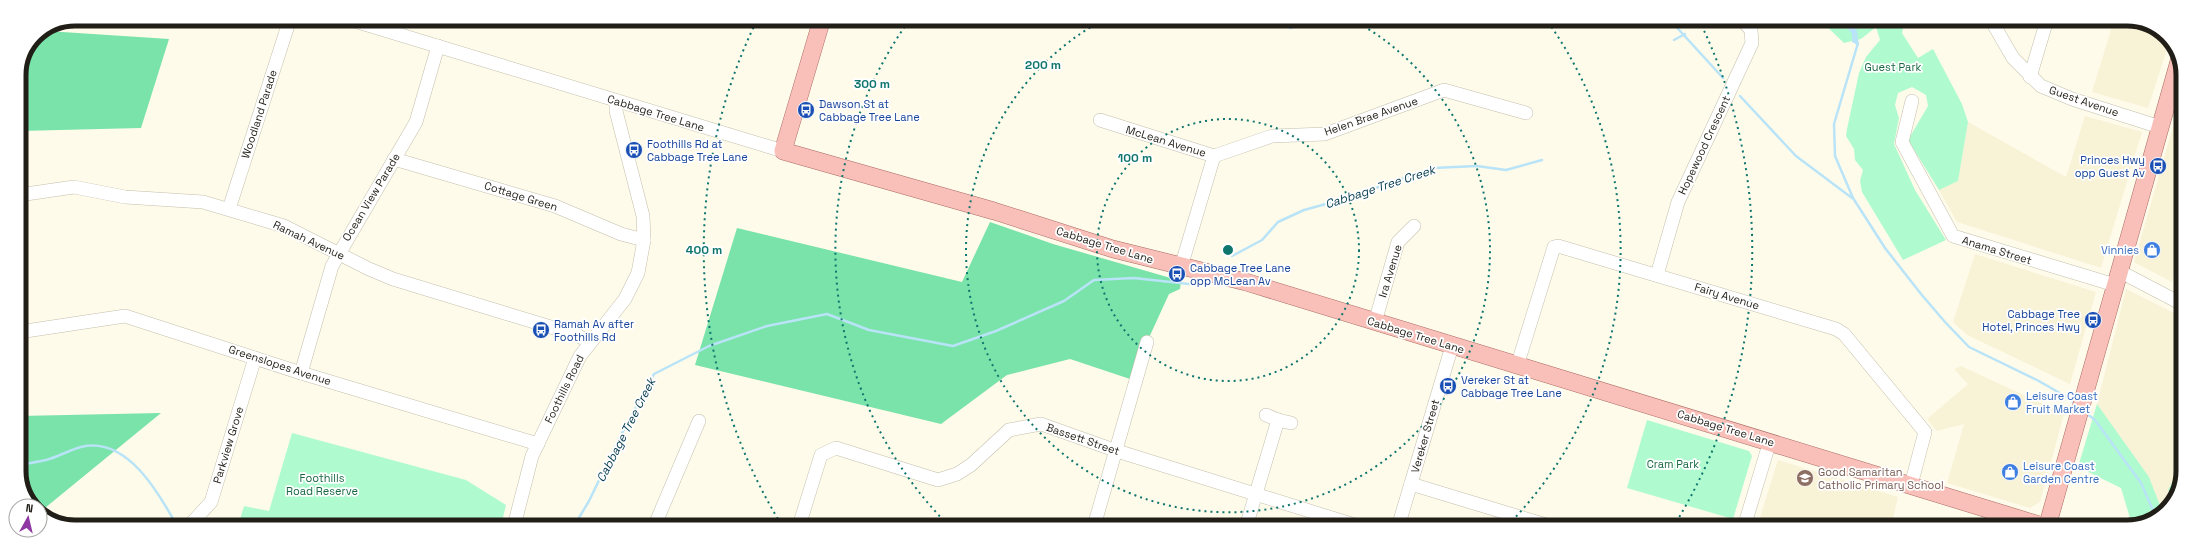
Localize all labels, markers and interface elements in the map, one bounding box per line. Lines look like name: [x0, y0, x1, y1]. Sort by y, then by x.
text: 200 m: [1025, 57, 1061, 73]
park label: Guest Park: [1865, 60, 1922, 74]
street label: Woodland Parade: [238, 68, 280, 160]
text: 300 m: [854, 76, 890, 92]
street label: Guest Avenue: [2047, 83, 2121, 119]
street label: Cabbage Tree Lane: [606, 92, 706, 134]
street label: Helen Brae Avenue: [1322, 93, 1420, 139]
street label: Hopewood Crescent: [1675, 93, 1733, 197]
place label: Dawson St at Cabbage Tree Lane: [819, 97, 920, 124]
bus stop icon: Dawson St at Cabbage Tree Lane: [796, 100, 816, 120]
street label: McLean Avenue: [1124, 122, 1208, 160]
place label: Foothills Rd at Cabbage Tree Lane: [647, 137, 748, 164]
bus stop icon: Foothills Rd at Cabbage Tree Lane: [624, 140, 644, 160]
street label: Ocean View Parade: [339, 150, 403, 244]
text: 100 m: [1118, 150, 1152, 166]
place label: Princes Hwy opp Guest Av: [2075, 153, 2145, 180]
bus stop icon: Princes Hwy opp Guest Av: [2148, 156, 2168, 176]
water label: Cabbage Tree Creek: [1323, 161, 1439, 212]
street label: Cottage Green: [483, 178, 559, 214]
street label: Ramah Avenue: [271, 217, 347, 263]
street label: Cabbage Tree Lane: [1055, 224, 1155, 266]
street label: Anama Street: [1960, 233, 2034, 267]
shop icon: Vinnies: [2142, 240, 2162, 260]
text: 400 m: [686, 242, 722, 258]
centre of rings: [1221, 243, 1235, 257]
street label: Ira Avenue: [1375, 243, 1405, 299]
place label: Vinnies: [2101, 243, 2139, 257]
place label: Cabbage Tree Lane opp McLean Av: [1190, 261, 1291, 288]
bus stop icon: Cabbage Tree Lane opp McLean Av: [1167, 264, 1187, 284]
street label: Fairy Avenue: [1693, 279, 1761, 313]
place label: Cabbage Tree Hotel, Princes Hwy: [1982, 307, 2080, 334]
bus stop icon: Cabbage Tree Hotel, Princes Hwy: [2083, 310, 2103, 330]
street label: Cabbage Tree Lane: [1366, 314, 1466, 356]
place label: Ramah Av after Foothills Rd: [554, 317, 634, 344]
bus stop icon: Ramah Av after Foothills Rd: [531, 320, 551, 340]
street label: Greenslopes Avenue: [227, 342, 333, 388]
street label: Foothills Road: [541, 352, 587, 426]
place label: Vereker St at Cabbage Tree Lane: [1461, 373, 1562, 400]
water label: Cabbage Tree Creek: [593, 374, 660, 485]
bus stop icon: Vereker St at Cabbage Tree Lane: [1438, 376, 1458, 396]
place label: Leisure Coast Fruit Market: [2026, 389, 2098, 416]
shop icon: Leisure Coast Fruit Market: [2003, 392, 2023, 412]
street label: Vereker Street: [1408, 397, 1442, 475]
street label: Parkview Grove: [210, 405, 246, 485]
street label: Cabbage Tree Lane: [1676, 407, 1776, 449]
street label: Bassett Street: [1044, 420, 1122, 458]
park label: Cram Park: [1647, 457, 1699, 471]
place label: Leisure Coast Garden Centre: [2023, 459, 2099, 486]
shop icon: Leisure Coast Garden Centre: [2000, 462, 2020, 482]
place label: Good Samaritan Catholic Primary School: [1818, 465, 1944, 492]
school or university icon: Good Samaritan Catholic Primary School: [1795, 468, 1815, 488]
park label: Foothills Road Reserve: [286, 471, 358, 498]
north arrow: [8, 498, 48, 538]
text: N: [25, 501, 34, 516]

